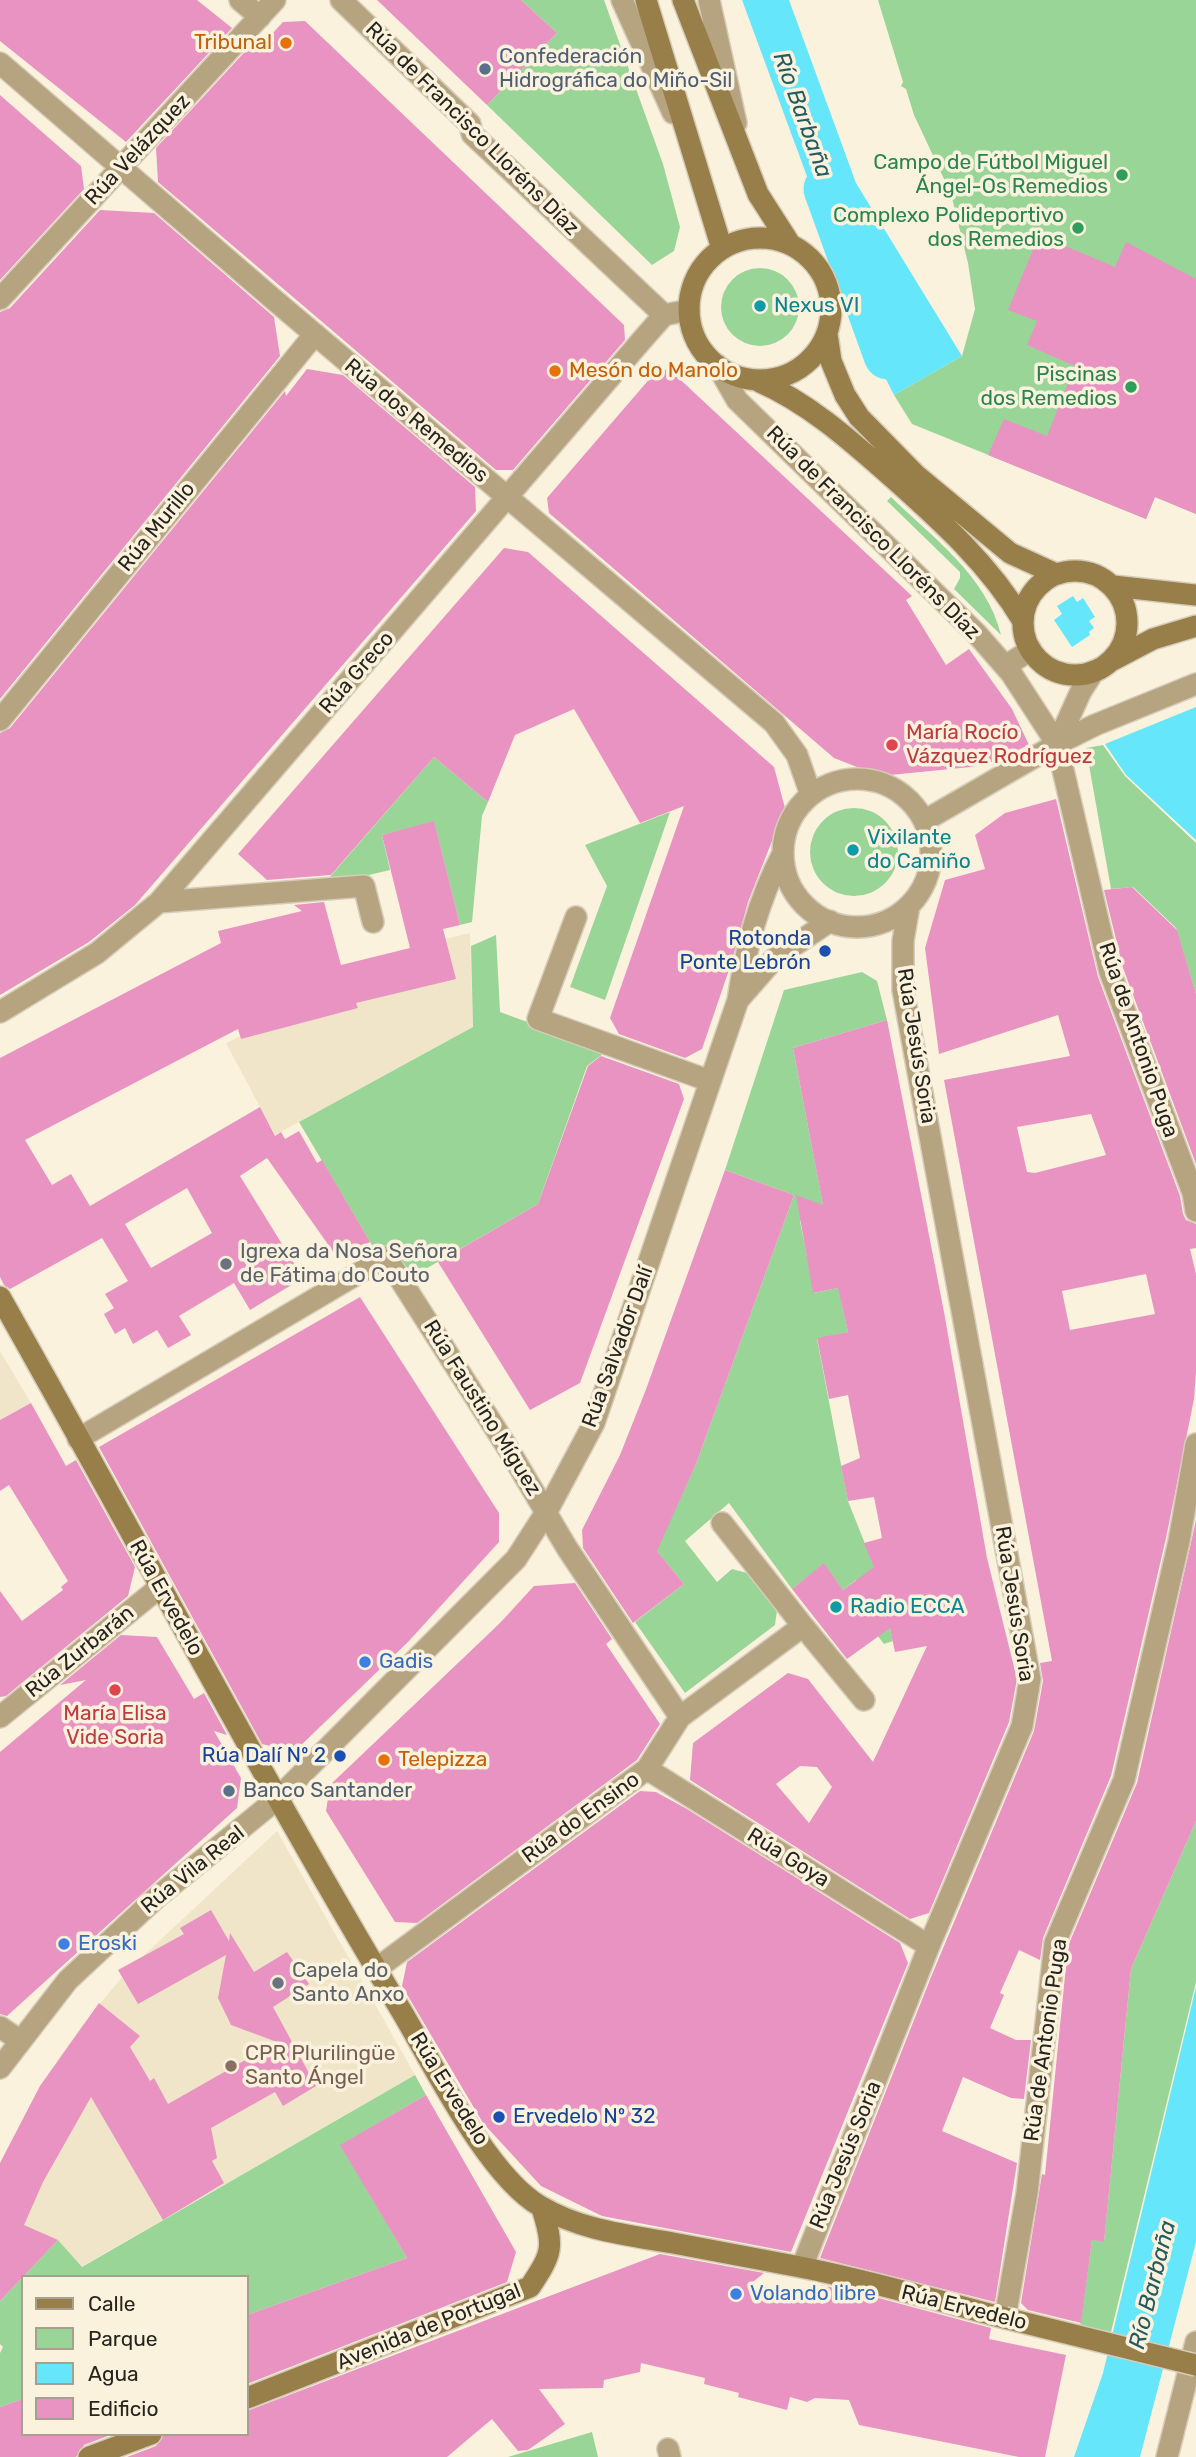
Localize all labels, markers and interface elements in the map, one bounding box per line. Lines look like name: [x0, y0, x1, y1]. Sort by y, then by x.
street label: Rúa de Francisco Lloréns Díaz: [360, 17, 584, 241]
place label: Tribunal: [194, 30, 272, 56]
marker: Tribunal: [278, 35, 294, 51]
place label: Confederación Hidrográfica do Miño-Sil: [499, 44, 732, 94]
water label: Río Barbaña: [766, 48, 838, 182]
marker: Confederación Hidrográfica do Miño-Sil: [477, 61, 493, 77]
street label: Rúa Velázquez: [80, 89, 196, 211]
place label: Campo de Fútbol Miguel Ángel-Os Remedios: [873, 150, 1108, 200]
marker: Campo de Fútbol Miguel Ángel-Os Remedios: [1114, 167, 1130, 183]
place label: Complexo Polideportivo dos Remedios: [833, 203, 1064, 253]
marker: Complexo Polideportivo dos Remedios: [1070, 220, 1086, 236]
place label: Nexus VI: [774, 293, 859, 319]
marker: Nexus VI: [752, 298, 768, 314]
street label: Rúa dos Remedios: [339, 354, 493, 488]
place label: Mesón do Manolo: [569, 358, 738, 384]
place label: Piscinas dos Remedios: [980, 362, 1117, 412]
marker: Mesón do Manolo: [547, 363, 563, 379]
marker: Piscinas dos Remedios: [1123, 379, 1139, 395]
street label: Rúa de Francisco Lloréns Díaz: [761, 421, 985, 645]
street label: Rúa Murillo: [113, 477, 201, 577]
street label: Rúa Greco: [314, 627, 400, 719]
place label: María Rocío Vázquez Rodríguez: [906, 720, 1092, 770]
marker: María Rocío Vázquez Rodríguez: [884, 737, 900, 753]
place label: Vixilante do Camiño: [867, 825, 971, 875]
marker: Vixilante do Camiño: [845, 842, 861, 858]
place label: Rotonda Ponte Lebrón: [680, 926, 811, 976]
street label: Rúa de Antonio Puga: [1093, 939, 1183, 1141]
marker: Rotonda Ponte Lebrón: [817, 943, 833, 959]
street label: Rúa Jesús Soria: [891, 966, 941, 1126]
place label: Igrexa da Nosa Señora de Fátima do Couto: [240, 1239, 458, 1289]
marker: Igrexa da Nosa Señora de Fátima do Couto: [218, 1256, 234, 1272]
street label: Rúa Salvador Dalí: [577, 1263, 659, 1431]
street label: Rúa Faustino Míguez: [418, 1316, 546, 1500]
street label: Rúa Jesús Soria: [989, 1524, 1039, 1684]
street label: Rúa Ervedelo: [124, 1536, 208, 1660]
place label: Radio ECCA: [850, 1594, 965, 1620]
marker: Radio ECCA: [828, 1599, 844, 1615]
street label: Rúa Zurbarán: [21, 1601, 139, 1703]
place label: Gadis: [379, 1649, 433, 1675]
marker: Gadis: [357, 1654, 373, 1670]
marker: María Elisa Vide Soria: [107, 1682, 123, 1698]
place label: María Elisa Vide Soria: [63, 1701, 167, 1751]
place label: Rúa Dalí Nº 2: [202, 1743, 326, 1769]
place label: Telepizza: [398, 1747, 487, 1773]
marker: Rúa Dalí Nº 2: [332, 1748, 348, 1764]
marker: Telepizza: [376, 1752, 392, 1768]
street label: Rúa do Ensino: [517, 1767, 645, 1869]
place label: Banco Santander: [243, 1778, 412, 1804]
marker: Banco Santander: [221, 1783, 237, 1799]
street label: Rúa Vila Real: [136, 1821, 250, 1919]
street label: Rúa Goya: [742, 1823, 834, 1893]
place label: Eroski: [78, 1931, 137, 1957]
marker: Eroski: [56, 1936, 72, 1952]
street label: Rúa de Antonio Puga: [1019, 1937, 1073, 2143]
place label: Capela do Santo Anxo: [292, 1958, 405, 2008]
marker: Capela do Santo Anxo: [270, 1975, 286, 1991]
street label: Rúa Ervedelo: [404, 2028, 494, 2150]
place label: CPR Plurilingüe Santo Ángel: [245, 2041, 396, 2091]
marker: CPR Plurilingüe Santo Ángel: [223, 2058, 239, 2074]
street label: Rúa Jesús Soria: [805, 2077, 887, 2233]
place label: Ervedelo Nº 32: [513, 2104, 655, 2130]
marker: Ervedelo Nº 32: [491, 2109, 507, 2125]
water label: Río Barbaña: [1124, 2218, 1182, 2352]
legend: [21, 2275, 248, 2436]
street label: Avenida de Portugal: [333, 2279, 525, 2375]
street label: Rúa Ervedelo: [899, 2280, 1029, 2336]
place label: Volando libre: [750, 2281, 876, 2307]
marker: Volando libre: [728, 2286, 744, 2302]
text: Calle: [88, 2291, 136, 2316]
text: Parque: [88, 2326, 158, 2351]
text: Agua: [88, 2361, 139, 2386]
text: Edificio: [88, 2396, 158, 2421]

